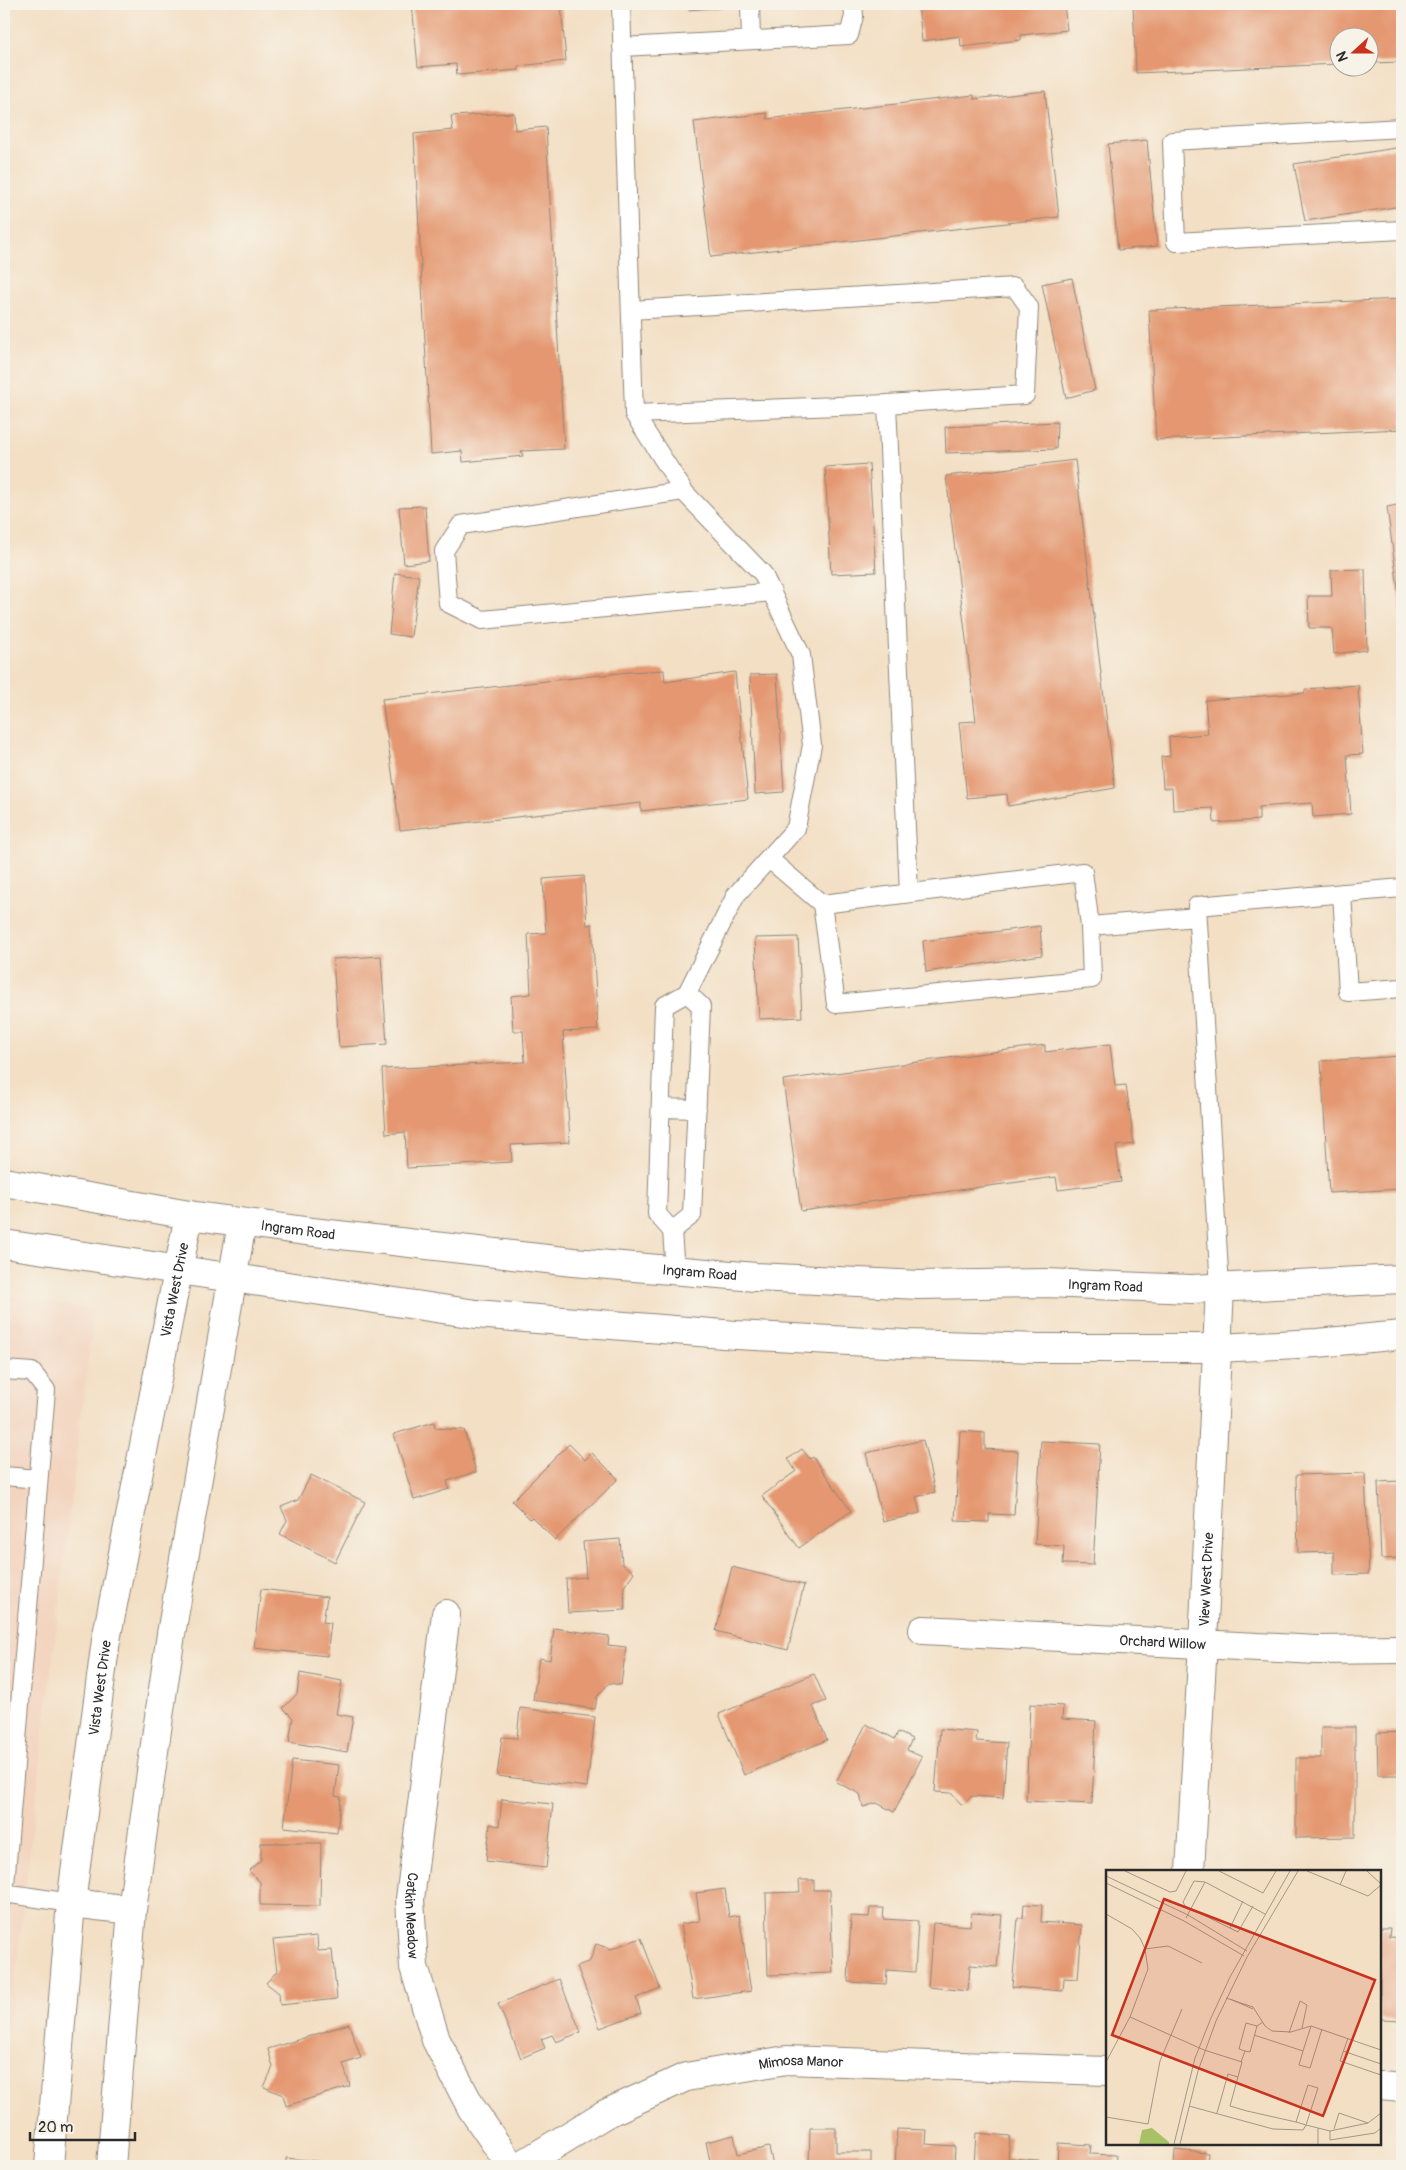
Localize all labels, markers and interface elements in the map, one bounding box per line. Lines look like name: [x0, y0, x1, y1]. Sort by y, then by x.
north arrow: [1328, 28, 1378, 78]
text: N: [1333, 49, 1352, 64]
street label: Ingram Road: [260, 1216, 336, 1243]
street label: Vista West Drive: [157, 1241, 192, 1339]
street label: Ingram Road: [662, 1261, 738, 1284]
street label: Ingram Road: [1068, 1275, 1143, 1296]
street label: View West Drive: [1195, 1532, 1217, 1627]
street label: Orchard Willow: [1119, 1631, 1207, 1653]
street label: Vista West Drive: [85, 1639, 114, 1737]
inset map: [1106, 1870, 1381, 2145]
street label: Catkin Meadow: [401, 1872, 422, 1960]
street label: Mimosa Manor: [757, 2051, 844, 2073]
scale bar: [30, 2110, 135, 2142]
text: 20 m: [38, 2118, 73, 2137]

